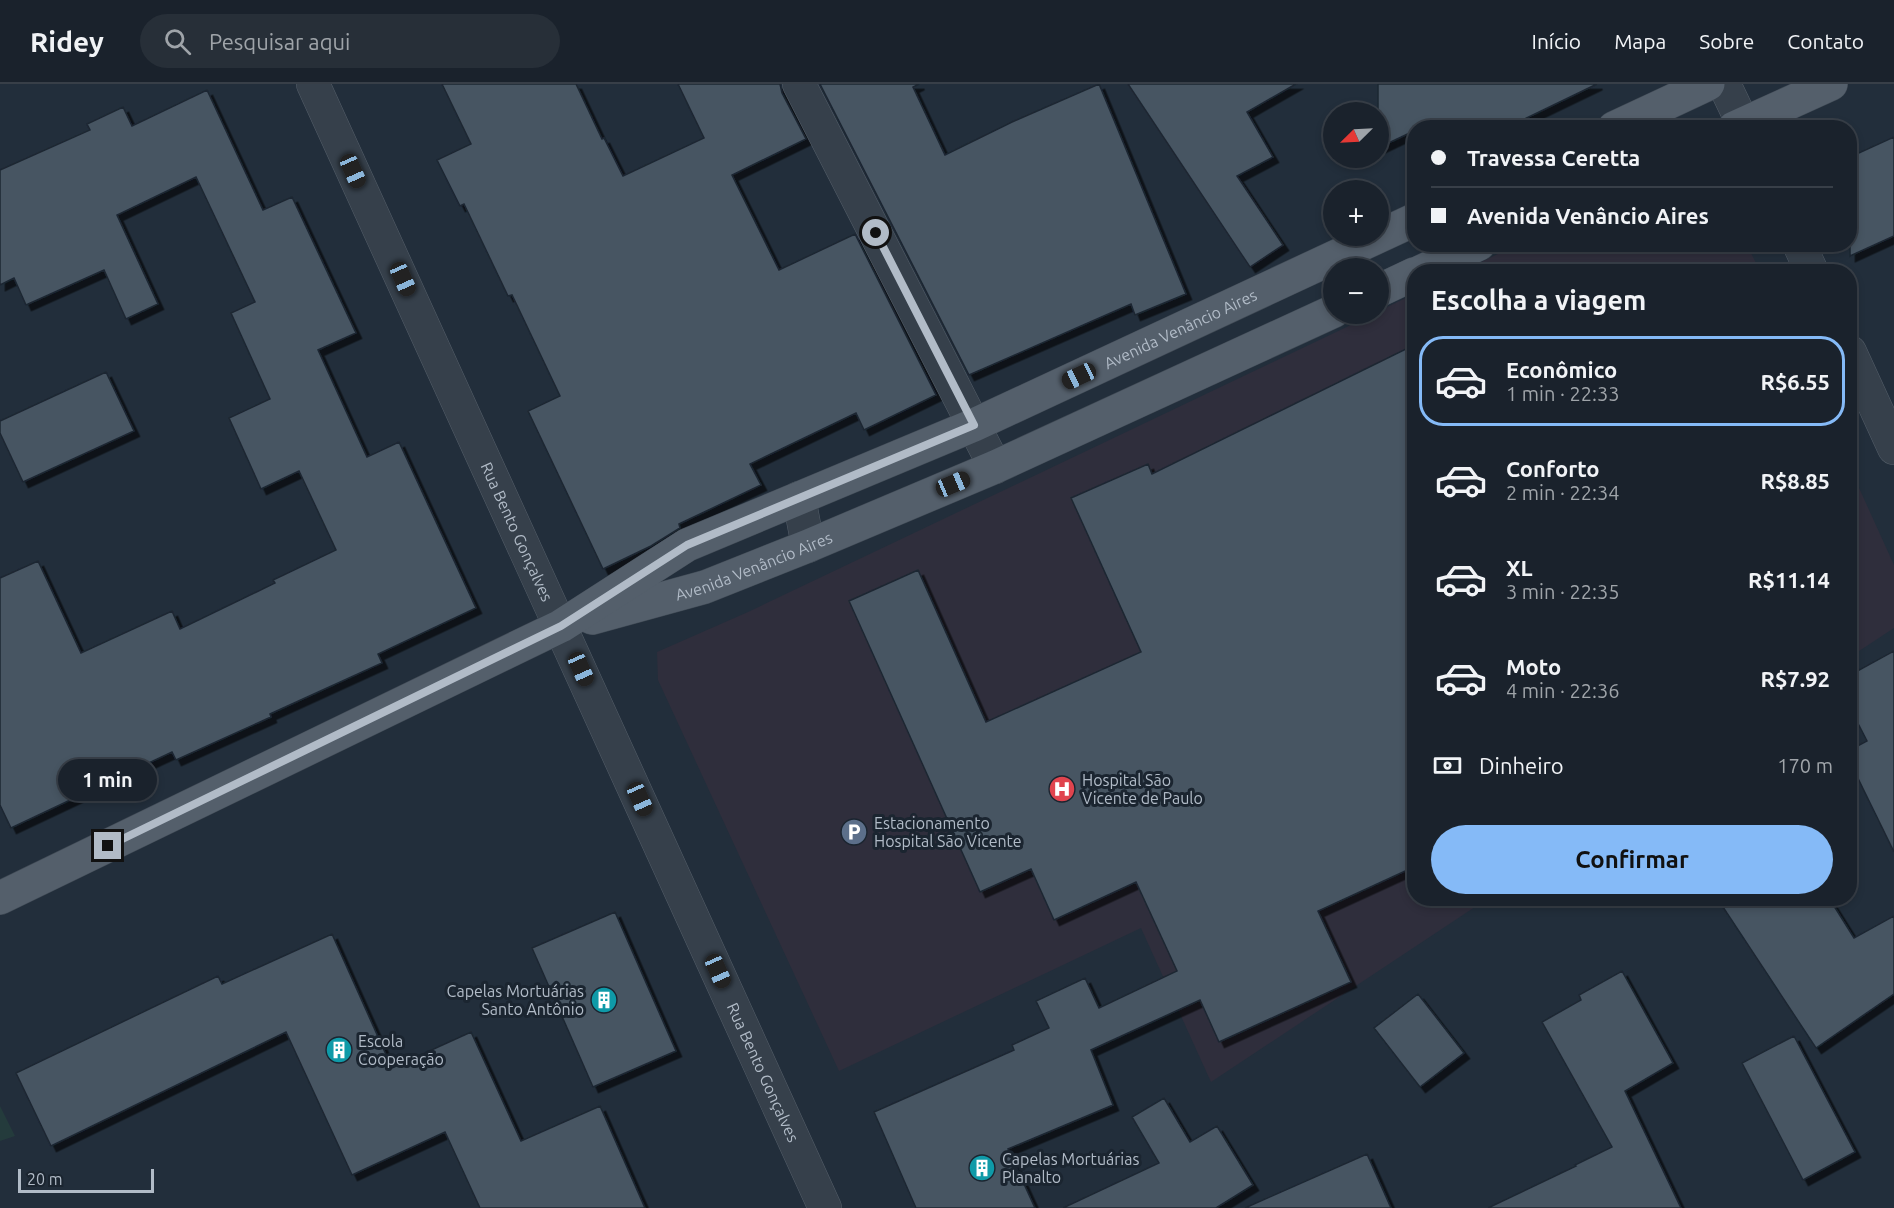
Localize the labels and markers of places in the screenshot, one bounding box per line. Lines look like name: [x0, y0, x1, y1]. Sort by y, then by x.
place label: Hospital São Vicente de Paulo: [1082, 771, 1203, 807]
hospital icon: Hospital São Vicente de Paulo: [1047, 774, 1077, 804]
place label: Estacionamento Hospital São Vicente: [874, 814, 1022, 850]
parking icon: Estacionamento Hospital São Vicente: [839, 817, 869, 847]
place label: Capelas Mortuárias Santo Antônio: [447, 982, 584, 1018]
building icon: Capelas Mortuárias Santo Antônio: [589, 985, 619, 1015]
place label: Escola Cooperação: [358, 1032, 444, 1068]
building icon: Escola Cooperação: [324, 1035, 354, 1065]
place label: Capelas Mortuárias Planalto: [1002, 1150, 1139, 1186]
building icon: Capelas Mortuárias Planalto: [967, 1153, 997, 1183]

